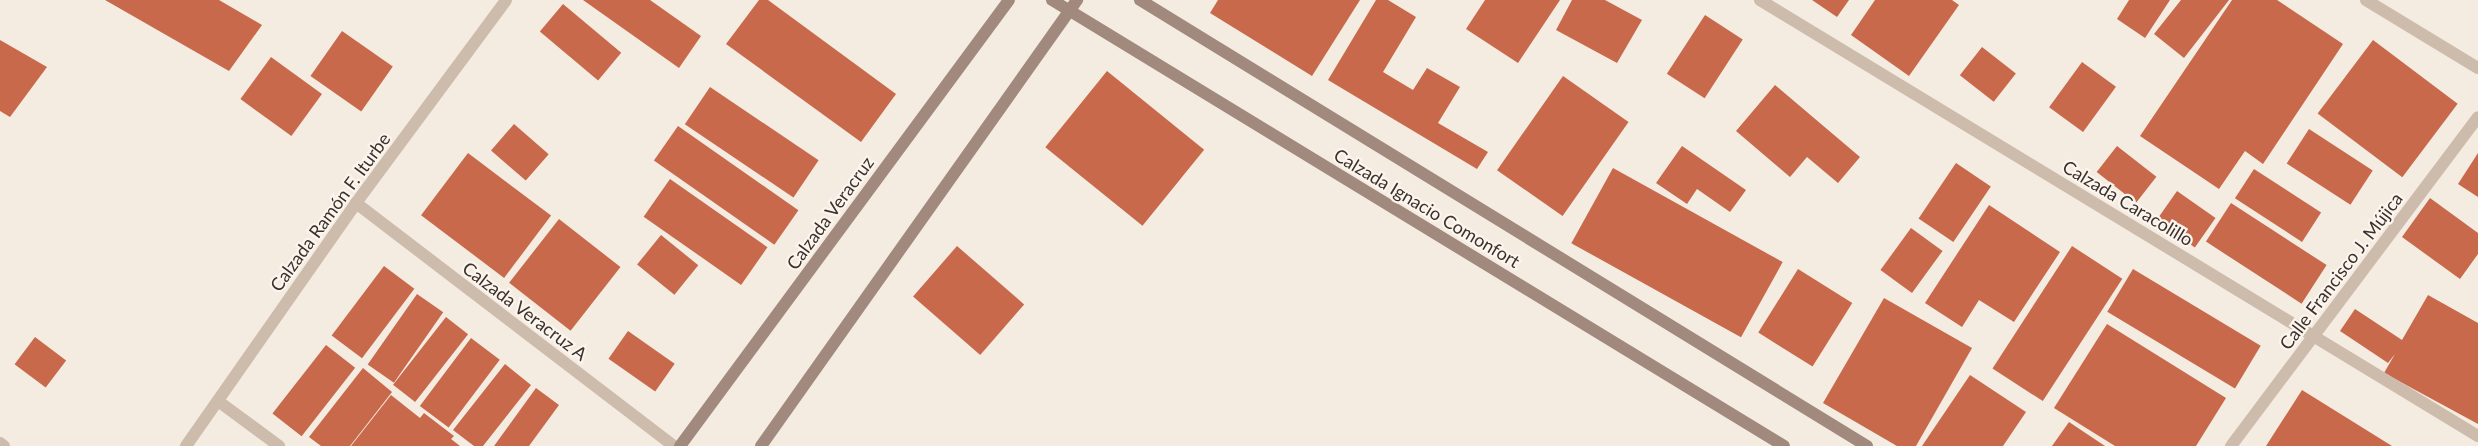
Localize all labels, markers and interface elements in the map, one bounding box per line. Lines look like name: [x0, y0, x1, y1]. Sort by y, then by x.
street label: Calzada Ramón F. Iturbe: [265, 129, 395, 295]
street label: Calzada Ignacio Comonfort: [1330, 144, 1524, 272]
street label: Calzada Veracruz: [782, 152, 878, 274]
street label: Calzada Caracolillo: [2059, 156, 2197, 250]
street label: Calle Francisco J. Mújica: [2275, 188, 2407, 354]
street label: Calzada Veracruz A: [458, 257, 592, 365]

